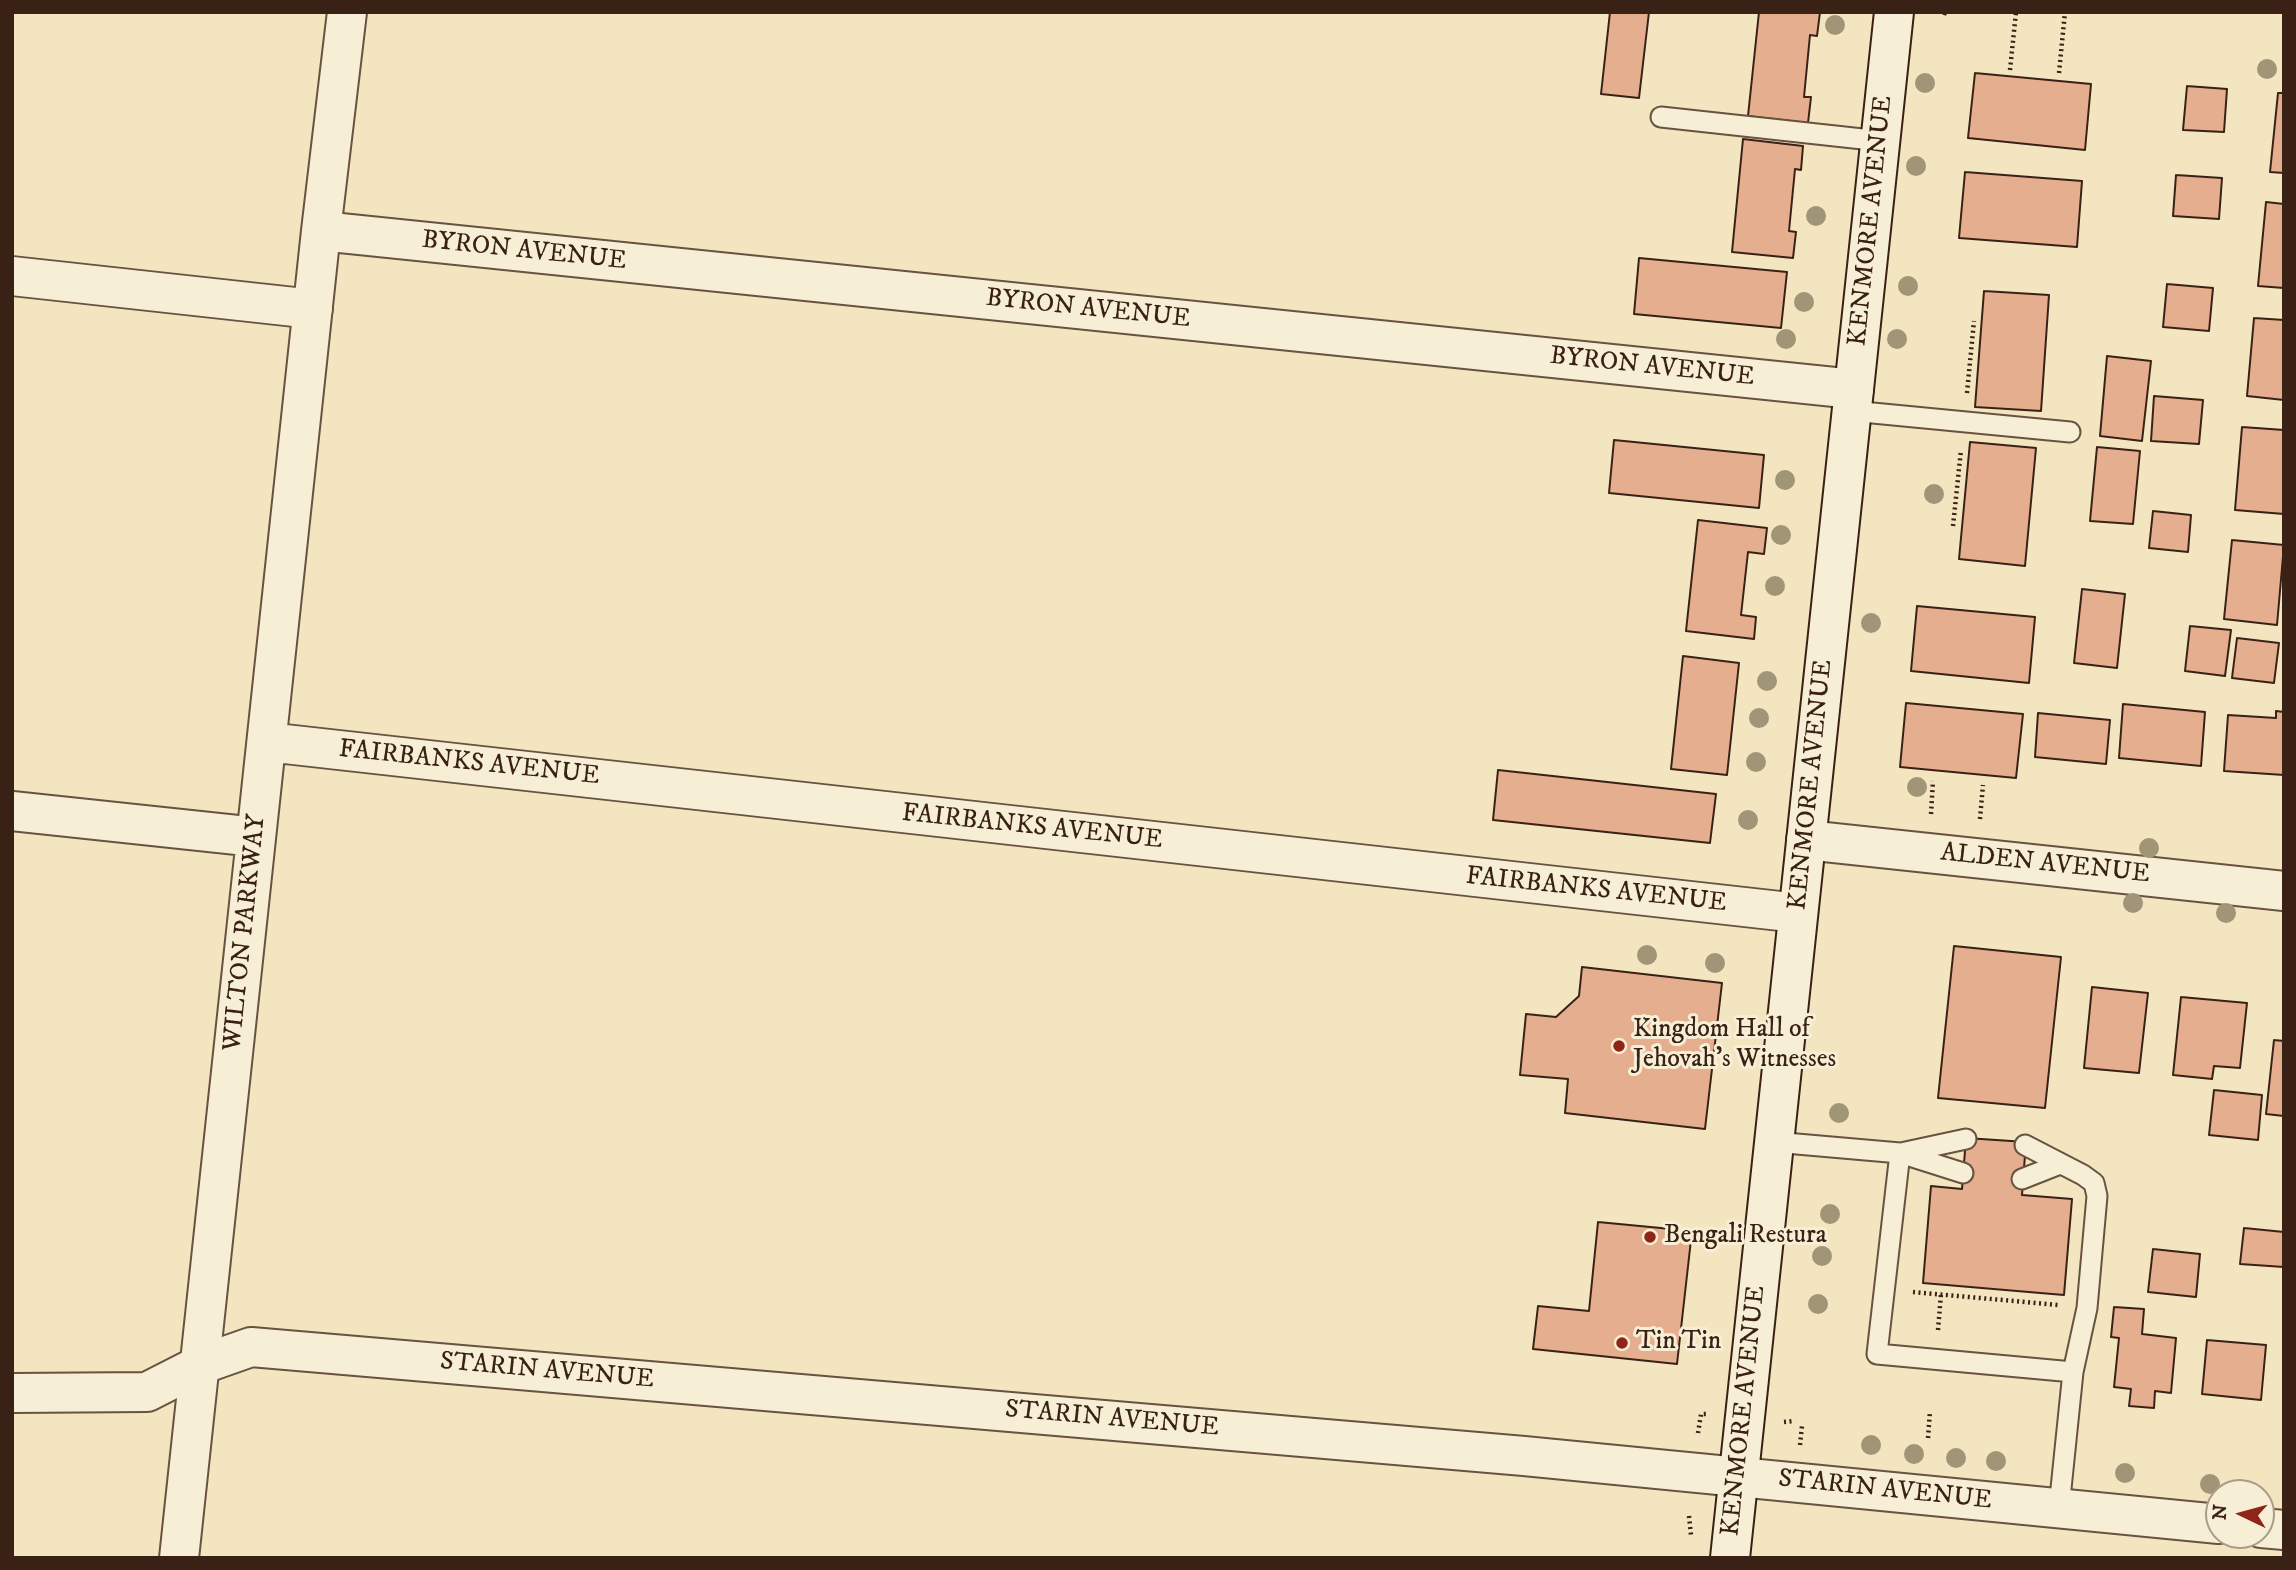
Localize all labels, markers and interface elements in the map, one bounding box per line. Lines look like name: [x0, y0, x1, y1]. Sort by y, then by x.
street label: KENMORE AVENUE: [1843, 94, 1901, 348]
street label: BYRON AVENUE: [420, 226, 628, 278]
street label: BYRON AVENUE: [984, 284, 1192, 336]
street label: BYRON AVENUE: [1548, 342, 1756, 394]
street label: KENMORE AVENUE: [1783, 658, 1841, 912]
street label: FAIRBANKS AVENUE: [337, 735, 601, 793]
street label: FAIRBANKS AVENUE: [900, 799, 1164, 857]
street label: WILTON PARKWAY: [218, 813, 274, 1053]
street label: ALDEN AVENUE: [1939, 838, 2151, 892]
street label: FAIRBANKS AVENUE: [1464, 862, 1728, 920]
place label: Kingdom Hall of Jehovah’s Witnesses: [1633, 1015, 1836, 1076]
marker: Kingdom Hall of Jehovah’s Witnesses: [1611, 1038, 1627, 1054]
place label: Bengali Restura: [1664, 1221, 1827, 1253]
marker: Bengali Restura: [1642, 1229, 1658, 1245]
street label: KENMORE AVENUE: [1716, 1284, 1774, 1538]
place label: Tin Tin: [1636, 1327, 1721, 1359]
marker: Tin Tin: [1614, 1335, 1630, 1351]
street label: STARIN AVENUE: [439, 1347, 655, 1397]
street label: STARIN AVENUE: [1004, 1395, 1220, 1445]
street label: STARIN AVENUE: [1777, 1464, 1993, 1518]
north arrow: [2205, 1479, 2275, 1549]
text: N: [2208, 1504, 2233, 1521]

